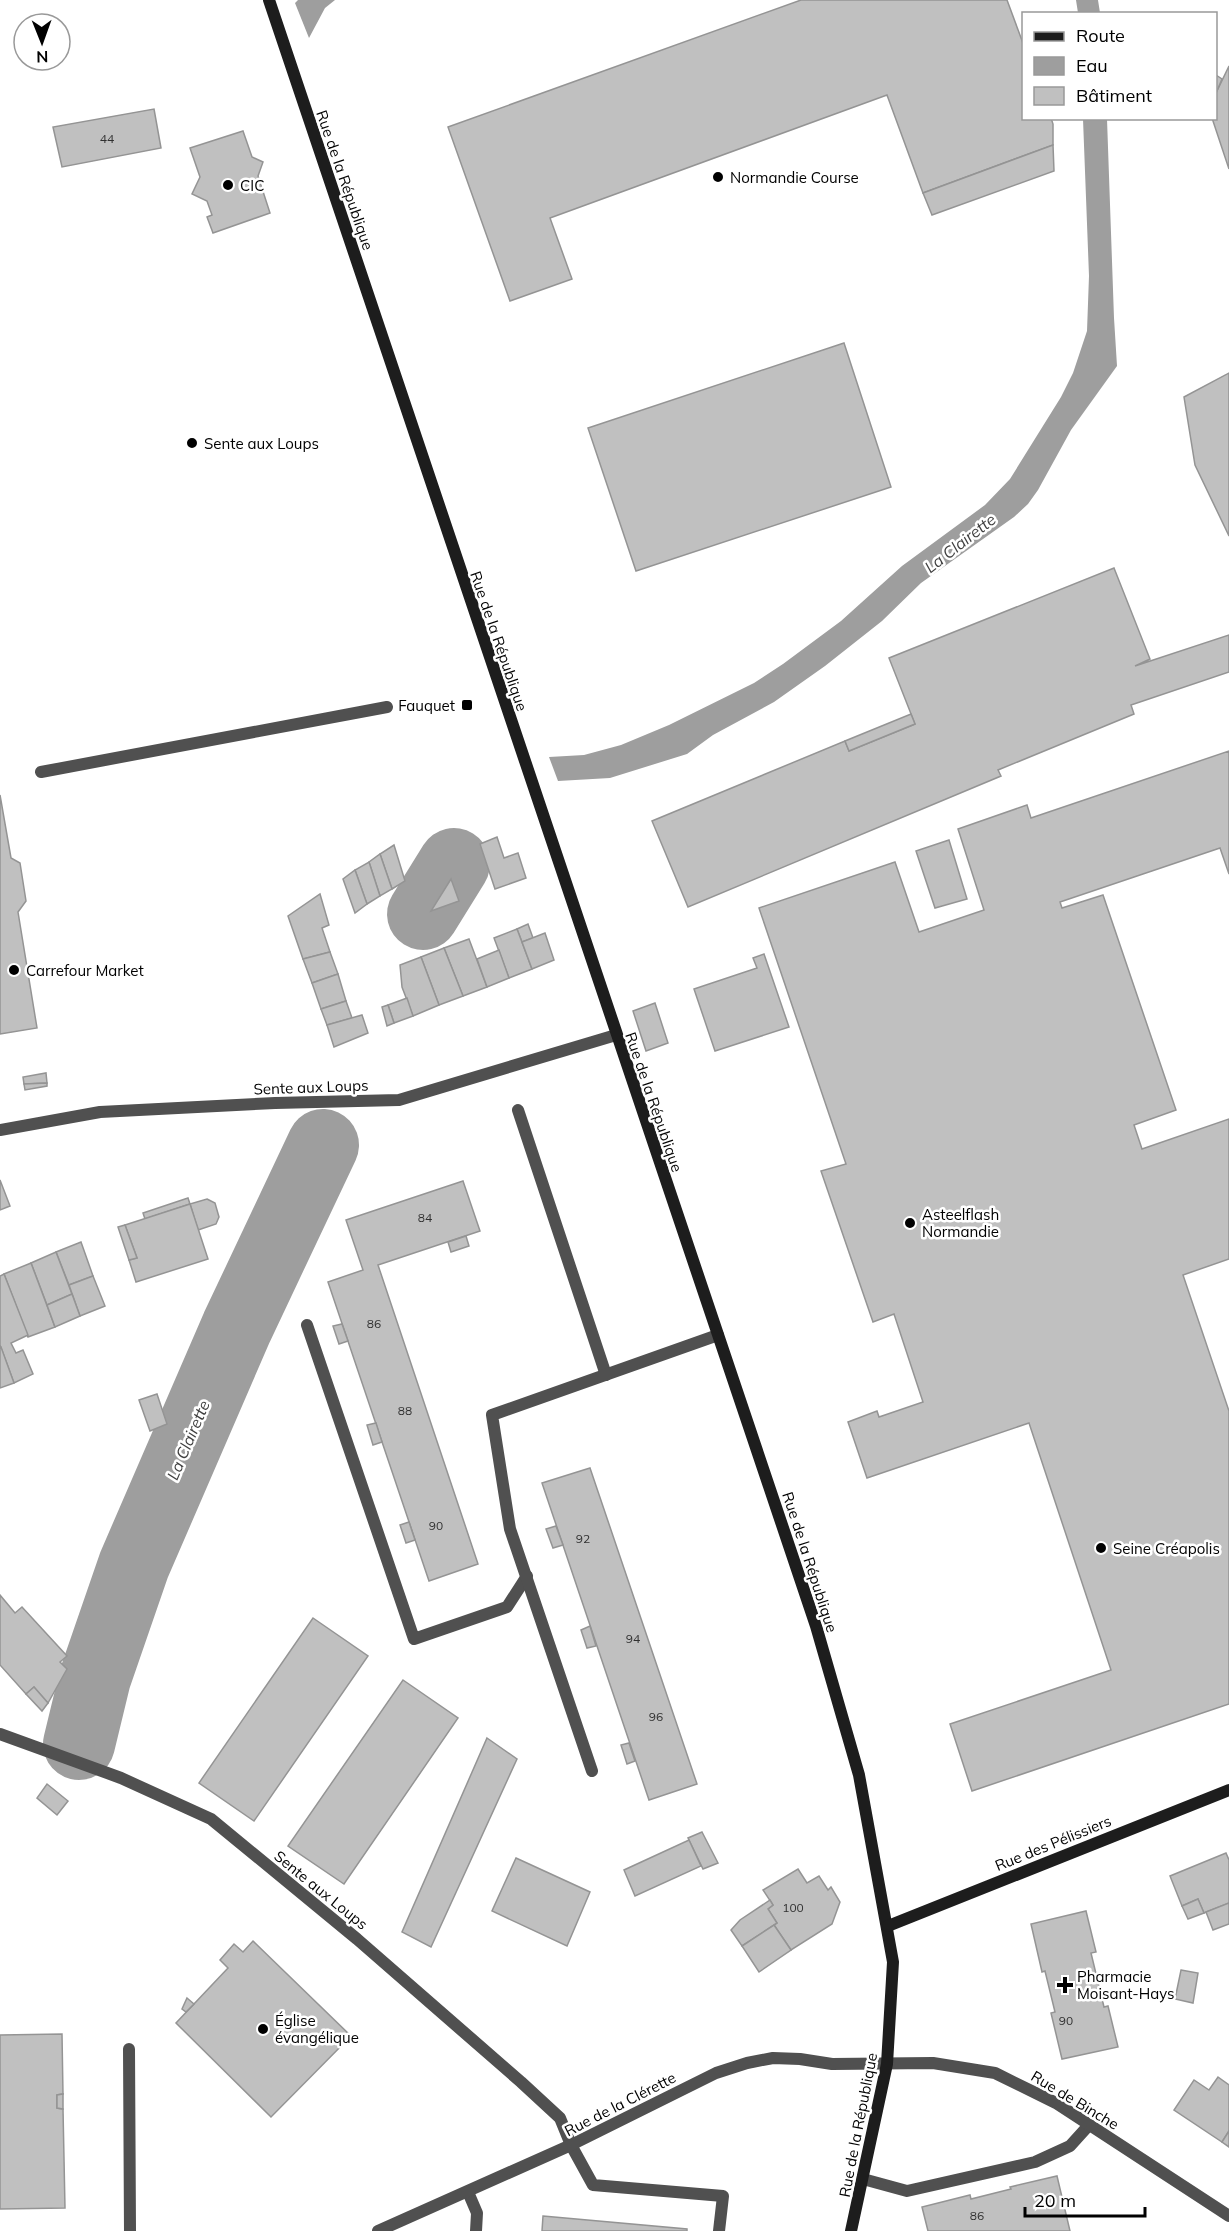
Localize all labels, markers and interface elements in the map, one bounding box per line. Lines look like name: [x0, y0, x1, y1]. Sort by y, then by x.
north arrow: [12, 12, 72, 72]
legend: [1022, 12, 1217, 120]
text: Route: [1076, 24, 1125, 47]
text: N: [36, 47, 48, 67]
text: Eau: [1076, 54, 1108, 77]
text: Bâtiment: [1076, 84, 1152, 107]
street label: Rue de la République: [312, 108, 378, 252]
house number: 44: [100, 131, 114, 146]
place label: Normandie Course: [730, 168, 859, 187]
marker: Normandie Course: [711, 170, 725, 184]
place label: CIC: [240, 176, 264, 195]
marker: CIC: [221, 178, 235, 192]
place label: Sente aux Loups: [204, 434, 319, 453]
marker: Sente aux Loups: [185, 436, 199, 450]
water label: La Clairette: [920, 509, 1000, 577]
street label: Rue de la République: [466, 569, 532, 713]
place label: Fauquet: [398, 696, 455, 715]
marker: Fauquet: [460, 698, 474, 712]
place label: Carrefour Market: [26, 961, 144, 980]
marker: Carrefour Market: [7, 963, 21, 977]
street label: Rue de la République: [621, 1030, 687, 1174]
street label: Sente aux Loups: [253, 1076, 369, 1098]
place label: Asteelflash Normandie: [922, 1205, 999, 1241]
house number: 84: [418, 1210, 432, 1225]
marker: Asteelflash Normandie: [903, 1216, 917, 1230]
house number: 86: [367, 1316, 381, 1331]
water label: La Clairette: [162, 1397, 214, 1483]
house number: 88: [398, 1403, 412, 1418]
street label: Rue de la République: [778, 1489, 842, 1635]
house number: 90: [429, 1518, 443, 1533]
house number: 92: [576, 1531, 590, 1546]
place label: Seine Créapolis: [1113, 1539, 1220, 1558]
marker: Seine Créapolis: [1094, 1541, 1108, 1555]
house number: 94: [626, 1631, 640, 1646]
house number: 96: [649, 1709, 663, 1724]
street label: Rue des Pélissiers: [992, 1811, 1114, 1875]
street label: Sente aux Loups: [270, 1846, 372, 1934]
house number: 100: [782, 1900, 804, 1915]
place label: Pharmacie Moisant-Hays: [1077, 1967, 1174, 2003]
marker: Pharmacie Moisant-Hays: [1058, 1978, 1072, 1992]
place label: Église évangélique: [275, 2011, 359, 2047]
house number: 90: [1059, 2013, 1073, 2028]
marker: Église évangélique: [256, 2022, 270, 2036]
street label: Rue de la République: [835, 2051, 881, 2199]
street label: Rue de Binche: [1028, 2066, 1122, 2134]
street label: Rue de la Clérette: [561, 2068, 679, 2140]
scale bar: [1025, 2180, 1145, 2218]
text: 20 m: [1034, 2189, 1076, 2212]
house number: 86: [970, 2208, 984, 2223]

